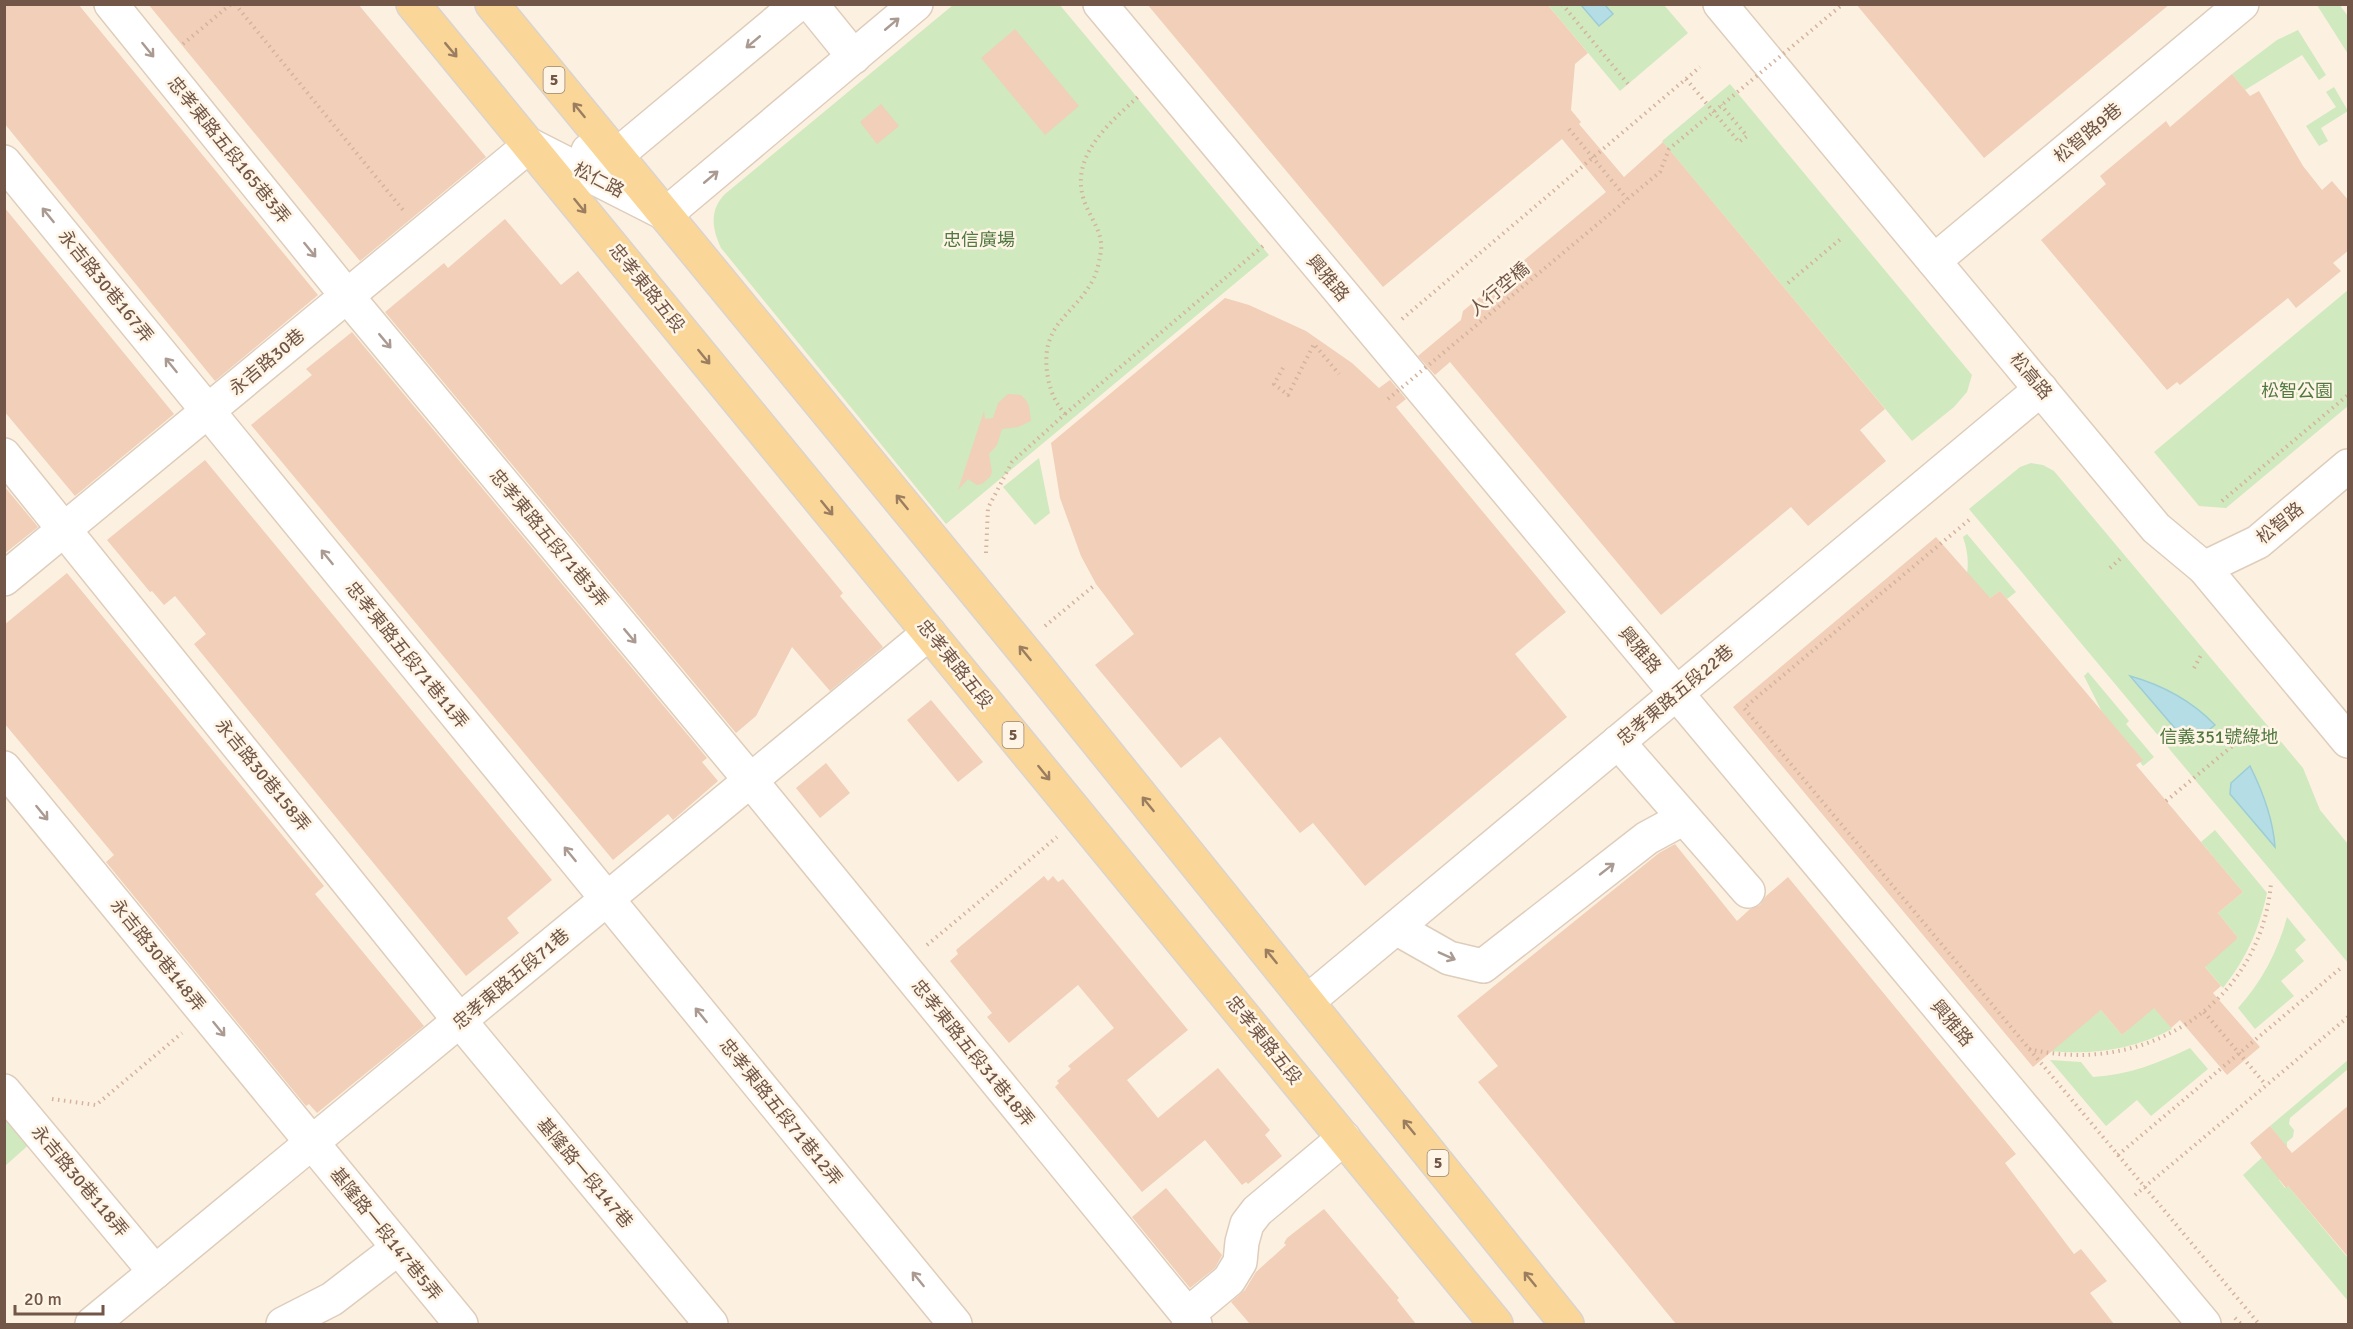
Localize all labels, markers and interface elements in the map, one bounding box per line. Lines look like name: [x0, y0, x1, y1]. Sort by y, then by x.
one-way arrow: [884, 18, 900, 31]
one-way arrow: [746, 35, 761, 49]
one-way arrow: [142, 42, 155, 58]
one-way arrow: [444, 42, 457, 58]
road number: 5: [544, 67, 564, 93]
street label: 忠孝東路五段165巷3弄: [163, 72, 295, 228]
street label: 松智路9巷: [2050, 98, 2126, 168]
one-way arrow: [572, 103, 586, 118]
street label: 松仁路: [570, 158, 628, 202]
one-way arrow: [703, 170, 718, 184]
one-way arrow: [573, 198, 587, 213]
one-way arrow: [41, 207, 54, 223]
street label: 永吉路30巷167弄: [54, 225, 158, 347]
park label: 忠信廣場: [943, 229, 1015, 251]
street label: 忠孝東路五段: [604, 239, 690, 337]
one-way arrow: [304, 242, 317, 258]
street label: 興雅路: [1302, 250, 1354, 306]
street label: 人行空橋: [1464, 257, 1534, 321]
street label: 永吉路30巷: [225, 324, 309, 400]
one-way arrow: [378, 333, 391, 349]
street label: 松高路: [2005, 348, 2057, 404]
one-way arrow: [697, 349, 710, 365]
one-way arrow: [165, 357, 178, 373]
park label: 松智公園: [2261, 380, 2333, 402]
street label: 忠孝東路五段71巷3弄: [485, 465, 613, 611]
one-way arrow: [895, 494, 908, 510]
street label: 松智路: [2252, 497, 2308, 549]
one-way arrow: [820, 500, 834, 515]
one-way arrow: [321, 549, 334, 565]
street label: 忠孝東路五段71巷11弄: [341, 577, 473, 733]
street label: 忠孝東路五段: [912, 615, 998, 713]
street label: 興雅路: [1614, 622, 1666, 678]
one-way arrow: [623, 628, 637, 643]
street label: 忠孝東路五段22巷: [1612, 640, 1738, 750]
one-way arrow: [1019, 645, 1032, 661]
street label: 永吉路30巷158弄: [211, 714, 315, 836]
road number: 5: [1002, 722, 1024, 748]
park label: 信義351號綠地: [2159, 726, 2279, 748]
one-way arrow: [1037, 765, 1051, 780]
one-way arrow: [1142, 796, 1155, 812]
one-way arrow: [35, 805, 48, 821]
one-way arrow: [563, 846, 576, 862]
one-way arrow: [1598, 862, 1614, 875]
street label: 永吉路30巷148弄: [106, 894, 210, 1016]
street label: 忠孝東路五段71巷: [448, 924, 574, 1034]
one-way arrow: [1265, 948, 1278, 964]
one-way arrow: [1438, 950, 1456, 962]
street label: 忠孝東路五段31巷18弄: [907, 975, 1039, 1131]
street label: 忠孝東路五段: [1221, 991, 1307, 1089]
street label: 興雅路: [1926, 995, 1978, 1051]
one-way arrow: [695, 1007, 708, 1023]
one-way arrow: [212, 1021, 225, 1037]
street label: 忠孝東路五段71巷12弄: [715, 1034, 847, 1190]
street label: 基隆路一段147巷: [532, 1113, 638, 1233]
one-way arrow: [1402, 1119, 1415, 1135]
street label: 永吉路30巷118弄: [27, 1121, 133, 1241]
road number: 5: [1428, 1150, 1448, 1176]
street label: 基隆路一段147巷5弄: [326, 1163, 446, 1305]
one-way arrow: [1524, 1271, 1537, 1287]
one-way arrow: [911, 1272, 925, 1287]
scale bar: [15, 1278, 104, 1316]
text: 20 m: [24, 1288, 62, 1310]

